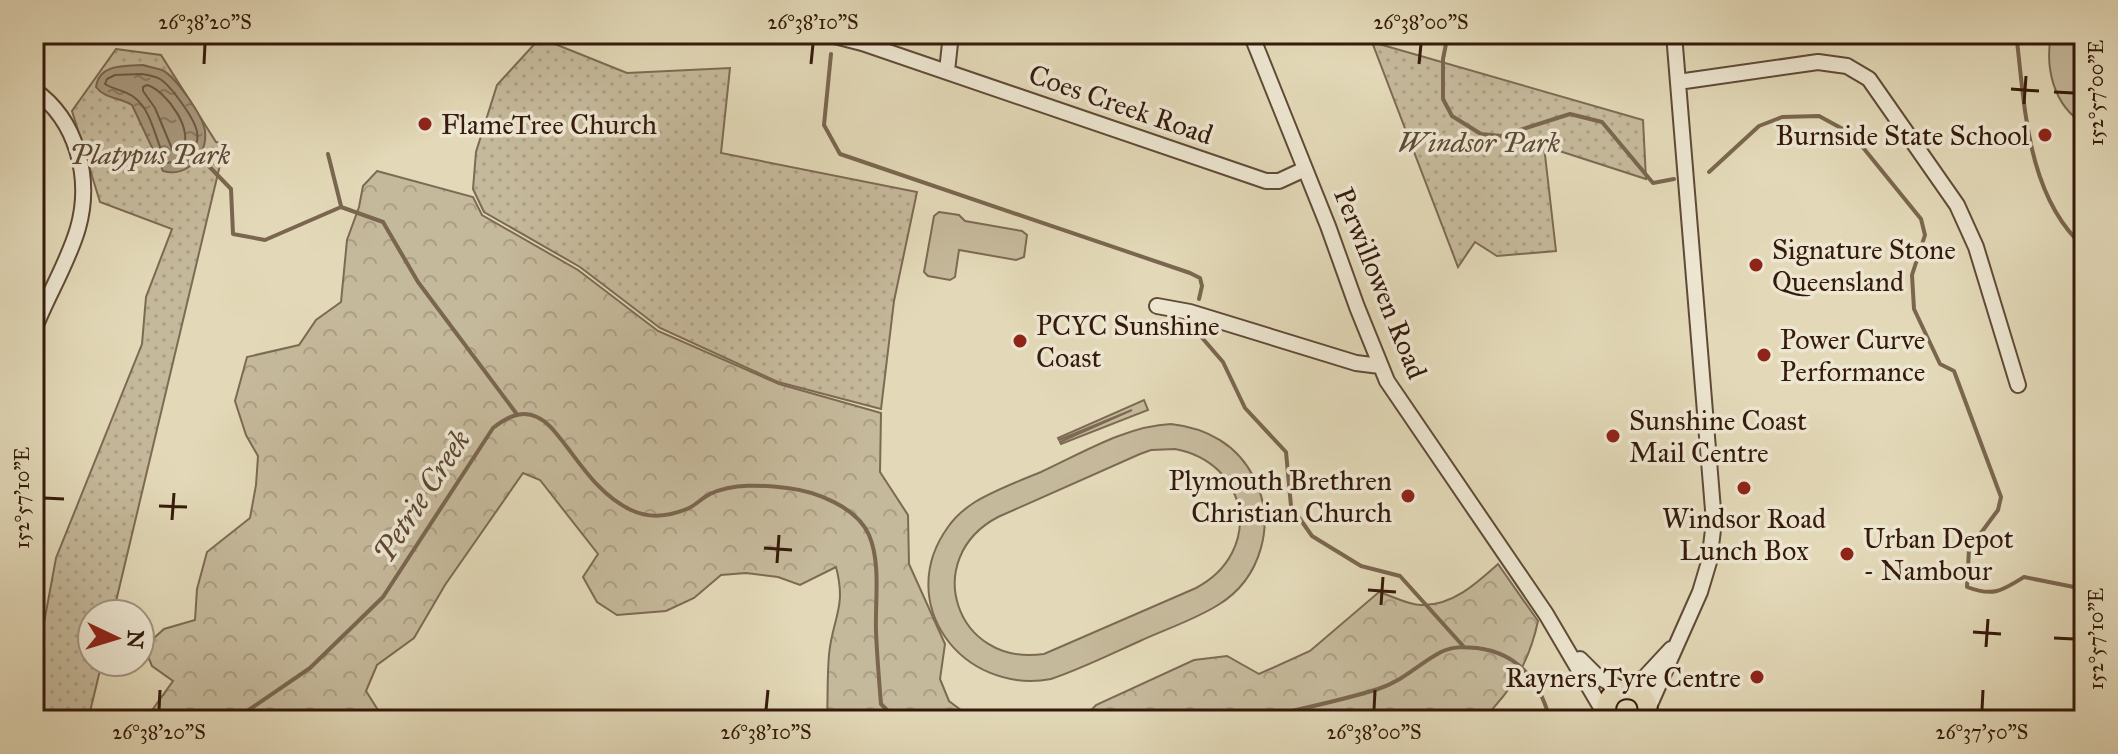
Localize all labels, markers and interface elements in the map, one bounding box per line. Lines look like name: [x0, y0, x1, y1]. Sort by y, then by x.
text: 26°38'20"S: [158, 10, 252, 34]
text: 26°38'10"S: [767, 10, 859, 34]
text: 26°38'00"S: [1373, 10, 1469, 34]
text: 152°57'00"E: [2084, 40, 2108, 146]
street label: Coes Creek Road: [1024, 57, 1218, 152]
place label: FlameTree Church: [441, 107, 658, 142]
marker: FlameTree Church: [416, 115, 434, 133]
place label: Burnside State School: [1775, 118, 2029, 153]
park label: Windsor Park: [1398, 125, 1561, 160]
marker: Burnside State School: [2036, 126, 2054, 144]
park label: Platypus Park: [70, 137, 231, 172]
street label: Perwillowen Road: [1326, 182, 1435, 384]
place label: Signature Stone Queensland: [1772, 232, 1956, 299]
marker: Signature Stone Queensland: [1747, 256, 1765, 274]
place label: PCYC Sunshine Coast: [1036, 308, 1220, 375]
place label: Power Curve Performance: [1780, 322, 1925, 389]
marker: PCYC Sunshine Coast: [1011, 332, 1029, 350]
marker: Power Curve Performance: [1755, 346, 1773, 364]
place label: Sunshine Coast Mail Centre: [1629, 403, 1807, 470]
water label: Petrie Creek: [366, 423, 478, 569]
marker: Sunshine Coast Mail Centre: [1604, 427, 1622, 445]
text: 152°57'10"E: [10, 447, 34, 549]
place label: Plymouth Brethren Christian Church: [1169, 463, 1392, 530]
marker: Windsor Road Lunch Box: [1735, 479, 1753, 497]
marker: Plymouth Brethren Christian Church: [1399, 487, 1417, 505]
place label: Windsor Road Lunch Box: [1662, 501, 1826, 568]
place label: Urban Depot - Nambour: [1863, 521, 2014, 588]
marker: Urban Depot - Nambour: [1838, 545, 1856, 563]
text: 152°57'10"E: [2084, 588, 2108, 690]
north arrow: [76, 598, 156, 678]
text: N: [121, 629, 150, 650]
place label: Rayners Tyre Centre: [1505, 660, 1741, 695]
marker: Rayners Tyre Centre: [1748, 668, 1766, 686]
text: 26°38'20"S: [112, 720, 206, 744]
text: 26°38'10"S: [720, 720, 812, 744]
text: 26°38'00"S: [1326, 720, 1422, 744]
text: 26°37'50"S: [1936, 720, 2028, 744]

